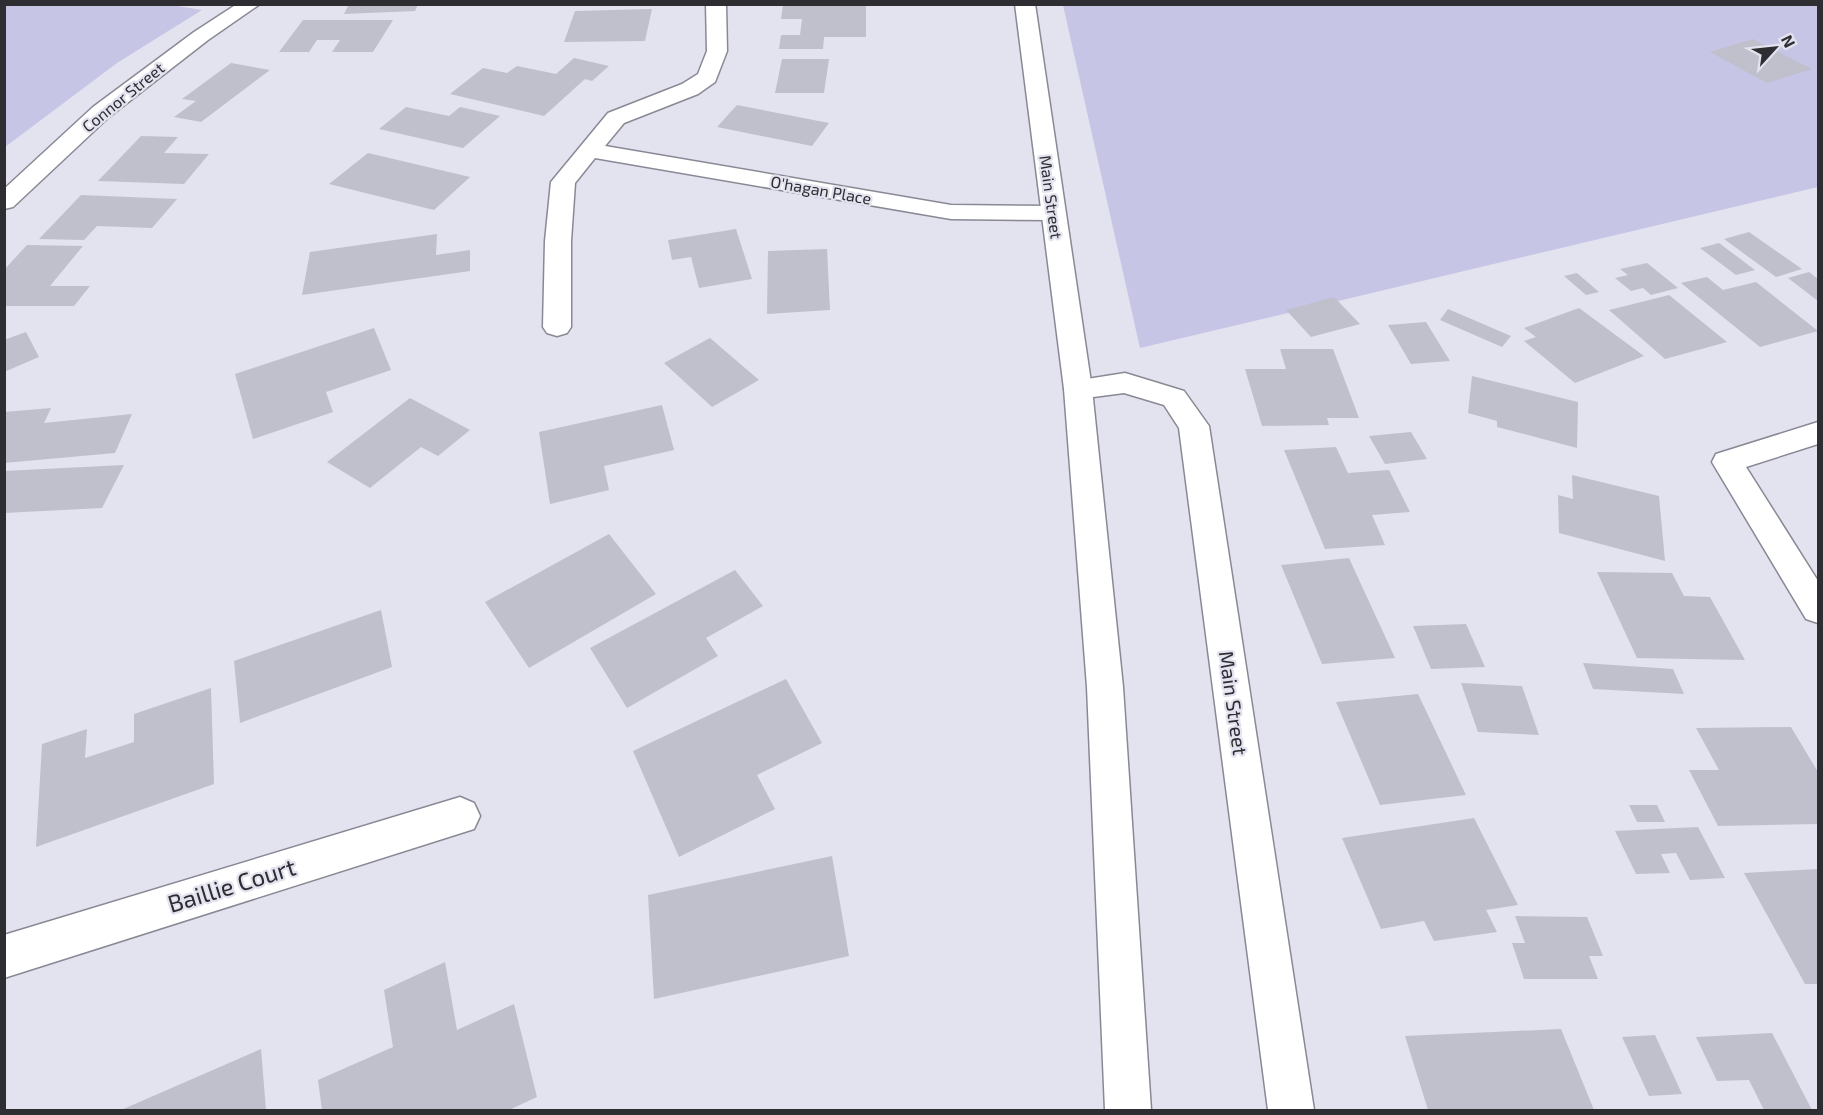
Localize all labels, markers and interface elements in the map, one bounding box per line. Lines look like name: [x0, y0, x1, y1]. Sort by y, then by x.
north arrow: [1745, 18, 1805, 78]
text: N: [1778, 31, 1800, 50]
street label: Connor Street: [78, 58, 168, 135]
street label: Main Street: [1036, 154, 1067, 240]
street label: O'hagan Place: [769, 171, 873, 208]
street label: Main Street: [1215, 649, 1253, 757]
street label: Baillie Court: [164, 851, 299, 918]

